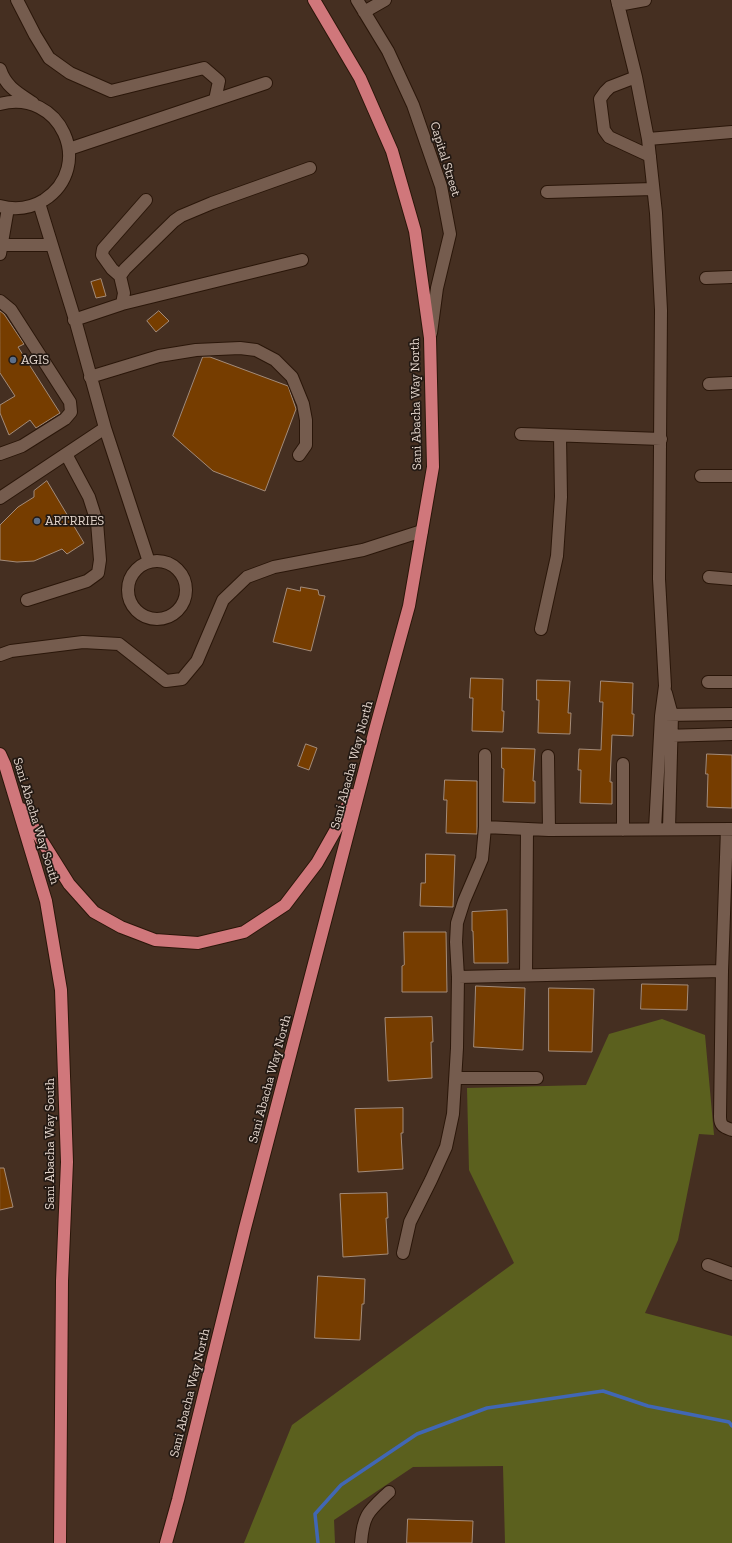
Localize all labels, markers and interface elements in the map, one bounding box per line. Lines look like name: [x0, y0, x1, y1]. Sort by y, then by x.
street label: Capital Street: [426, 120, 464, 198]
street label: Sani Abacha Way North: [407, 338, 425, 470]
place label: AGIS: [21, 352, 49, 368]
marker: AGIS: [8, 355, 18, 365]
place label: ARTRRIES: [45, 513, 104, 529]
marker: ARTRRIES: [32, 516, 42, 526]
street label: Sani Abacha Way North: [327, 699, 377, 831]
street label: Sani Abacha Way South: [9, 756, 63, 886]
street label: Sani Abacha Way North: [245, 1013, 295, 1145]
street label: Sani Abacha Way South: [42, 1078, 58, 1210]
street label: Sani Abacha Way North: [166, 1327, 214, 1459]

